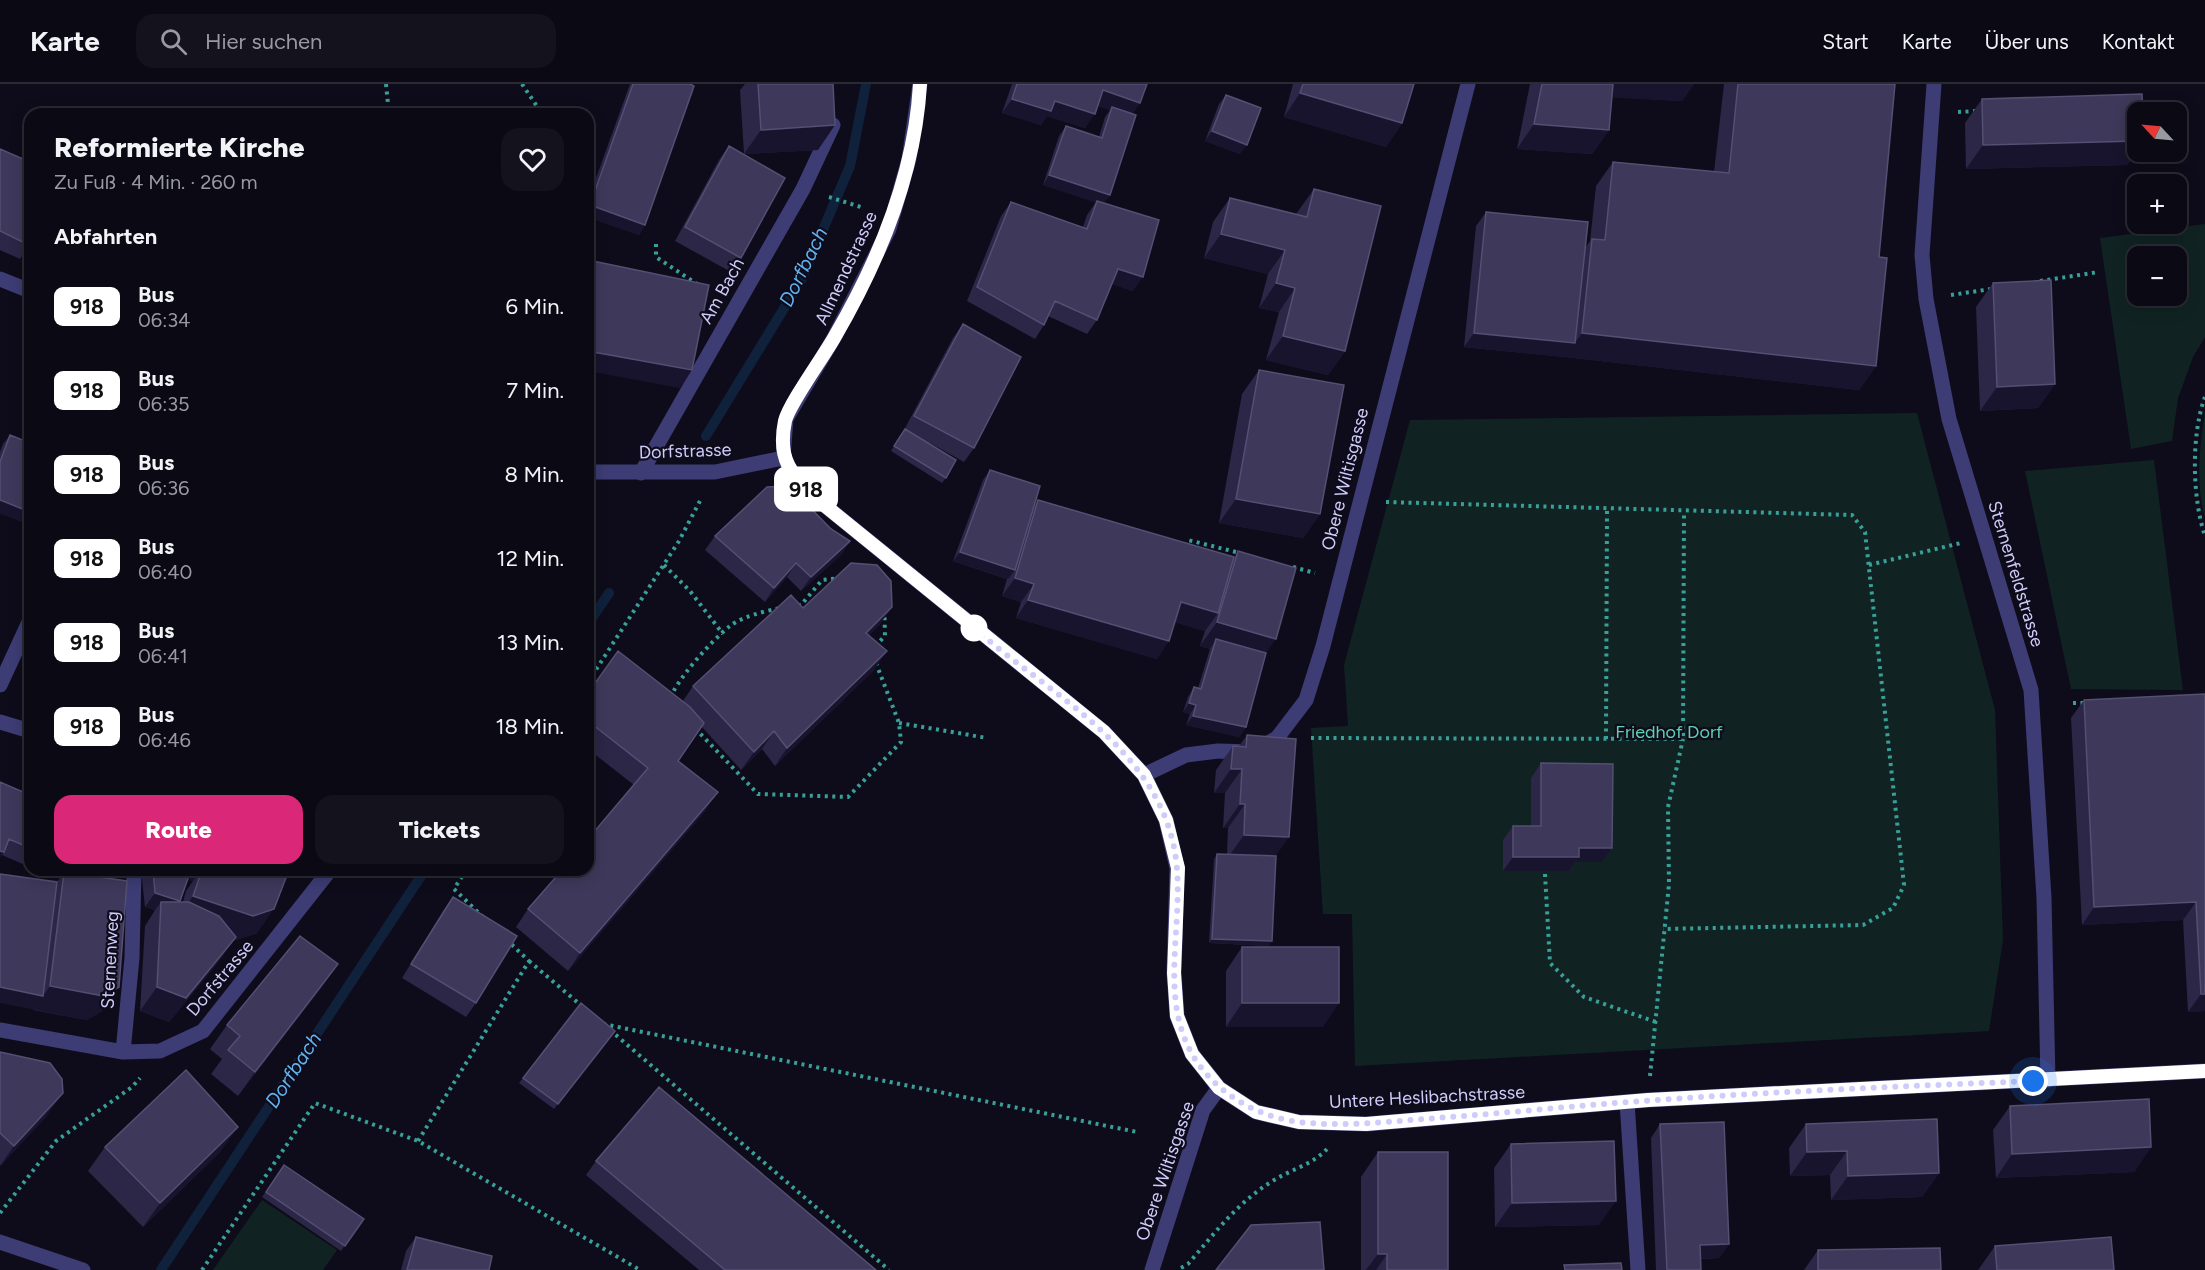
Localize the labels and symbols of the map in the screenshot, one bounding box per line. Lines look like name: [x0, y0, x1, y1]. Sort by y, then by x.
north arrow: [2127, 102, 2187, 162]
street label: Allmendstrasse: [810, 208, 882, 328]
water label: Dorfbach: [774, 224, 832, 310]
street label: Am Bach: [695, 254, 749, 328]
street label: Obere Wiltisgasse: [1317, 405, 1373, 552]
street label: Dorfstrasse: [638, 438, 732, 464]
line badge: 918: [772, 470, 840, 508]
street label: Sternenfeldstrasse: [1983, 498, 2049, 650]
unlabelled marker: [961, 615, 987, 641]
park label: Friedhof Dorf: [1615, 721, 1723, 743]
street label: Sternenweg: [96, 911, 124, 1009]
street label: Dorfstrasse: [182, 935, 258, 1021]
water label: Dorfbach: [260, 1028, 326, 1112]
your location: [2018, 1066, 2048, 1096]
street label: Untere Heslibachstrasse: [1328, 1081, 1526, 1113]
street label: Obere Wiltisgasse: [1131, 1098, 1199, 1244]

